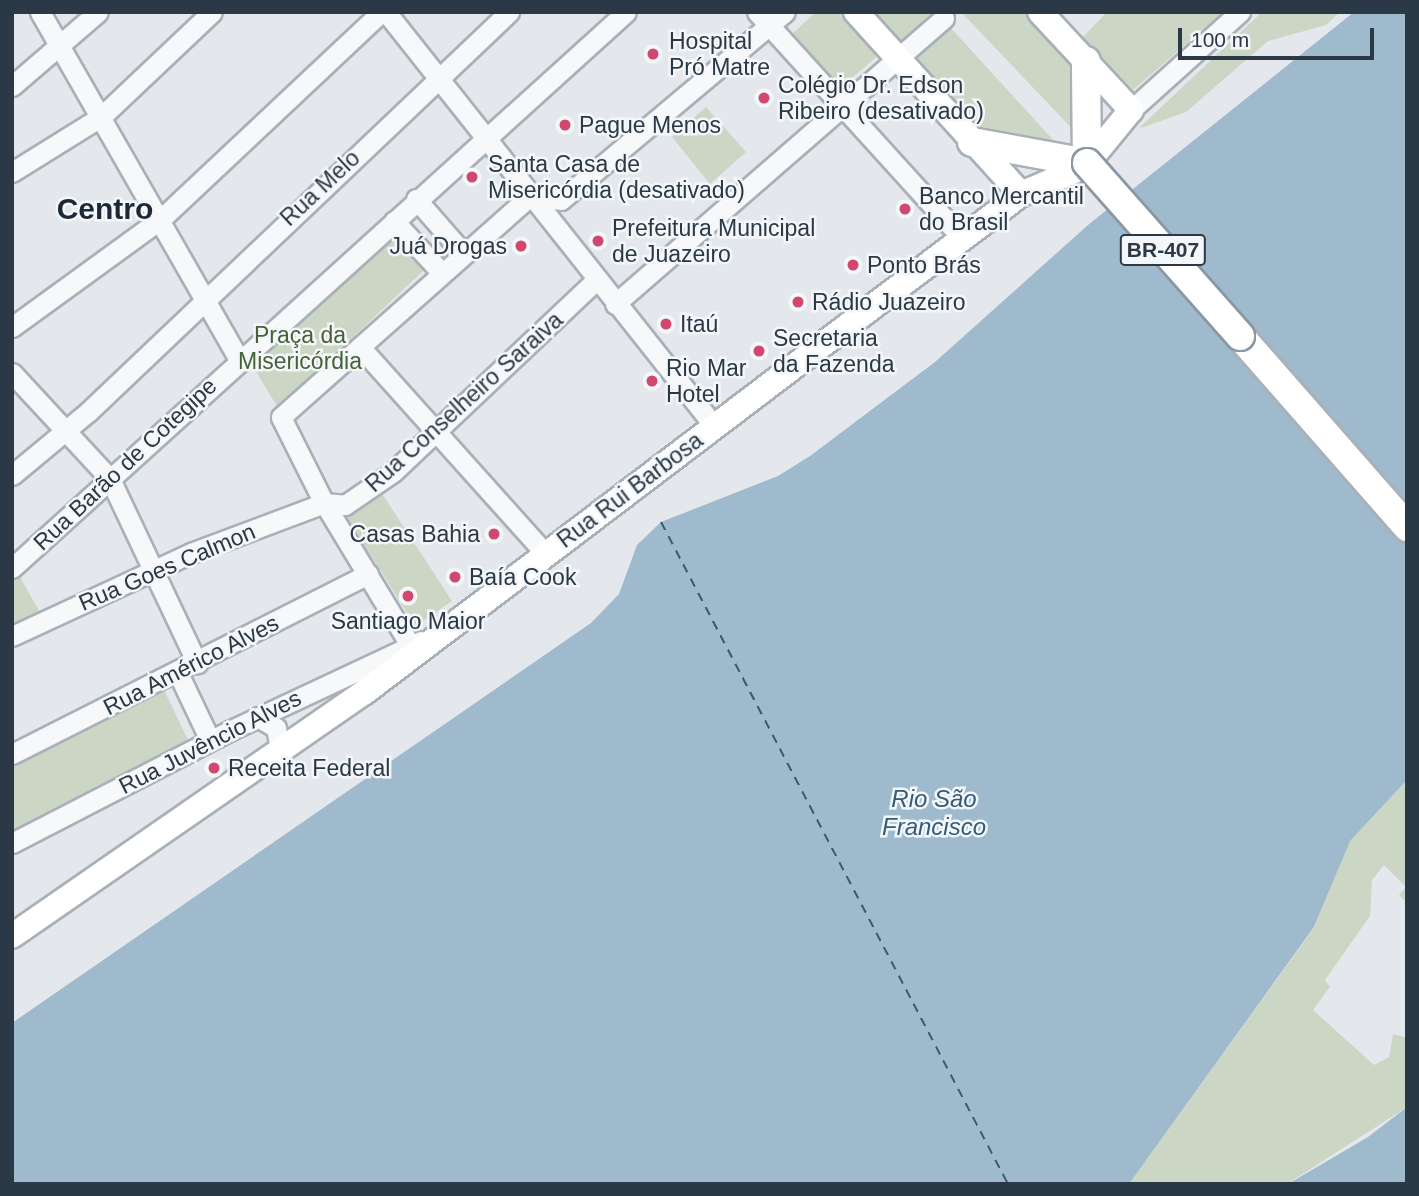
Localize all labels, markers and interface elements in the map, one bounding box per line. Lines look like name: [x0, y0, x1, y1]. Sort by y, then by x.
scale bar: [1181, 14, 1377, 58]
place label: Hospital Pró Matre: [669, 27, 770, 81]
text: 100 m: [1191, 28, 1249, 51]
marker: Hospital Pró Matre: [643, 44, 663, 64]
place label: Colégio Dr. Edson Ribeiro (desativado): [778, 71, 984, 125]
marker: Colégio Dr. Edson Ribeiro (desativado): [756, 90, 772, 106]
place label: Pague Menos: [579, 111, 721, 139]
marker: Pague Menos: [557, 117, 573, 133]
street label: Rua Melo: [275, 144, 365, 232]
place label: Santa Casa de Misericórdia (desativado): [488, 150, 745, 204]
marker: Santa Casa de Misericórdia (desativado): [462, 167, 482, 187]
place label: Banco Mercantil do Brasil: [919, 182, 1084, 236]
district label: Centro: [57, 191, 153, 227]
marker: Banco Mercantil do Brasil: [897, 201, 913, 217]
place label: Prefeitura Municipal de Juazeiro: [612, 214, 815, 268]
place label: Juá Drogas: [389, 232, 507, 260]
road number: BR-407: [1119, 232, 1207, 268]
marker: Prefeitura Municipal de Juazeiro: [590, 233, 606, 249]
marker: Juá Drogas: [513, 238, 529, 254]
place label: Ponto Brás: [867, 251, 981, 279]
marker: Ponto Brás: [845, 257, 861, 273]
place label: Rádio Juazeiro: [812, 288, 965, 316]
marker: Rádio Juazeiro: [790, 294, 806, 310]
street label: Rua Conselheiro Saraiva: [360, 306, 568, 498]
place label: Itaú: [680, 310, 718, 338]
marker: Itaú: [658, 316, 674, 332]
park label: Praça da Misericórdia: [238, 321, 362, 375]
place label: Secretaria da Fazenda: [773, 324, 894, 378]
marker: Secretaria da Fazenda: [751, 343, 767, 359]
place label: Rio Mar Hotel: [666, 354, 747, 408]
street label: Rua Barão de Cotegipe: [28, 372, 222, 556]
marker: Rio Mar Hotel: [644, 373, 660, 389]
street label: Rua Rui Barbosa: [552, 426, 708, 554]
street label: Rua Goes Calmon: [75, 517, 259, 617]
place label: Casas Bahia: [350, 520, 480, 548]
marker: Casas Bahia: [486, 526, 502, 542]
place label: Baía Cook: [469, 563, 576, 591]
marker: Baía Cook: [447, 569, 463, 585]
marker: Santiago Maior: [400, 588, 416, 604]
place label: Santiago Maior: [331, 607, 485, 635]
street label: Rua Américo Alves: [98, 608, 284, 722]
street label: Rua Juvêncio Alves: [114, 684, 306, 800]
place label: Receita Federal: [228, 754, 390, 782]
marker: Receita Federal: [206, 760, 222, 776]
water label: Rio São Francisco: [882, 785, 986, 841]

